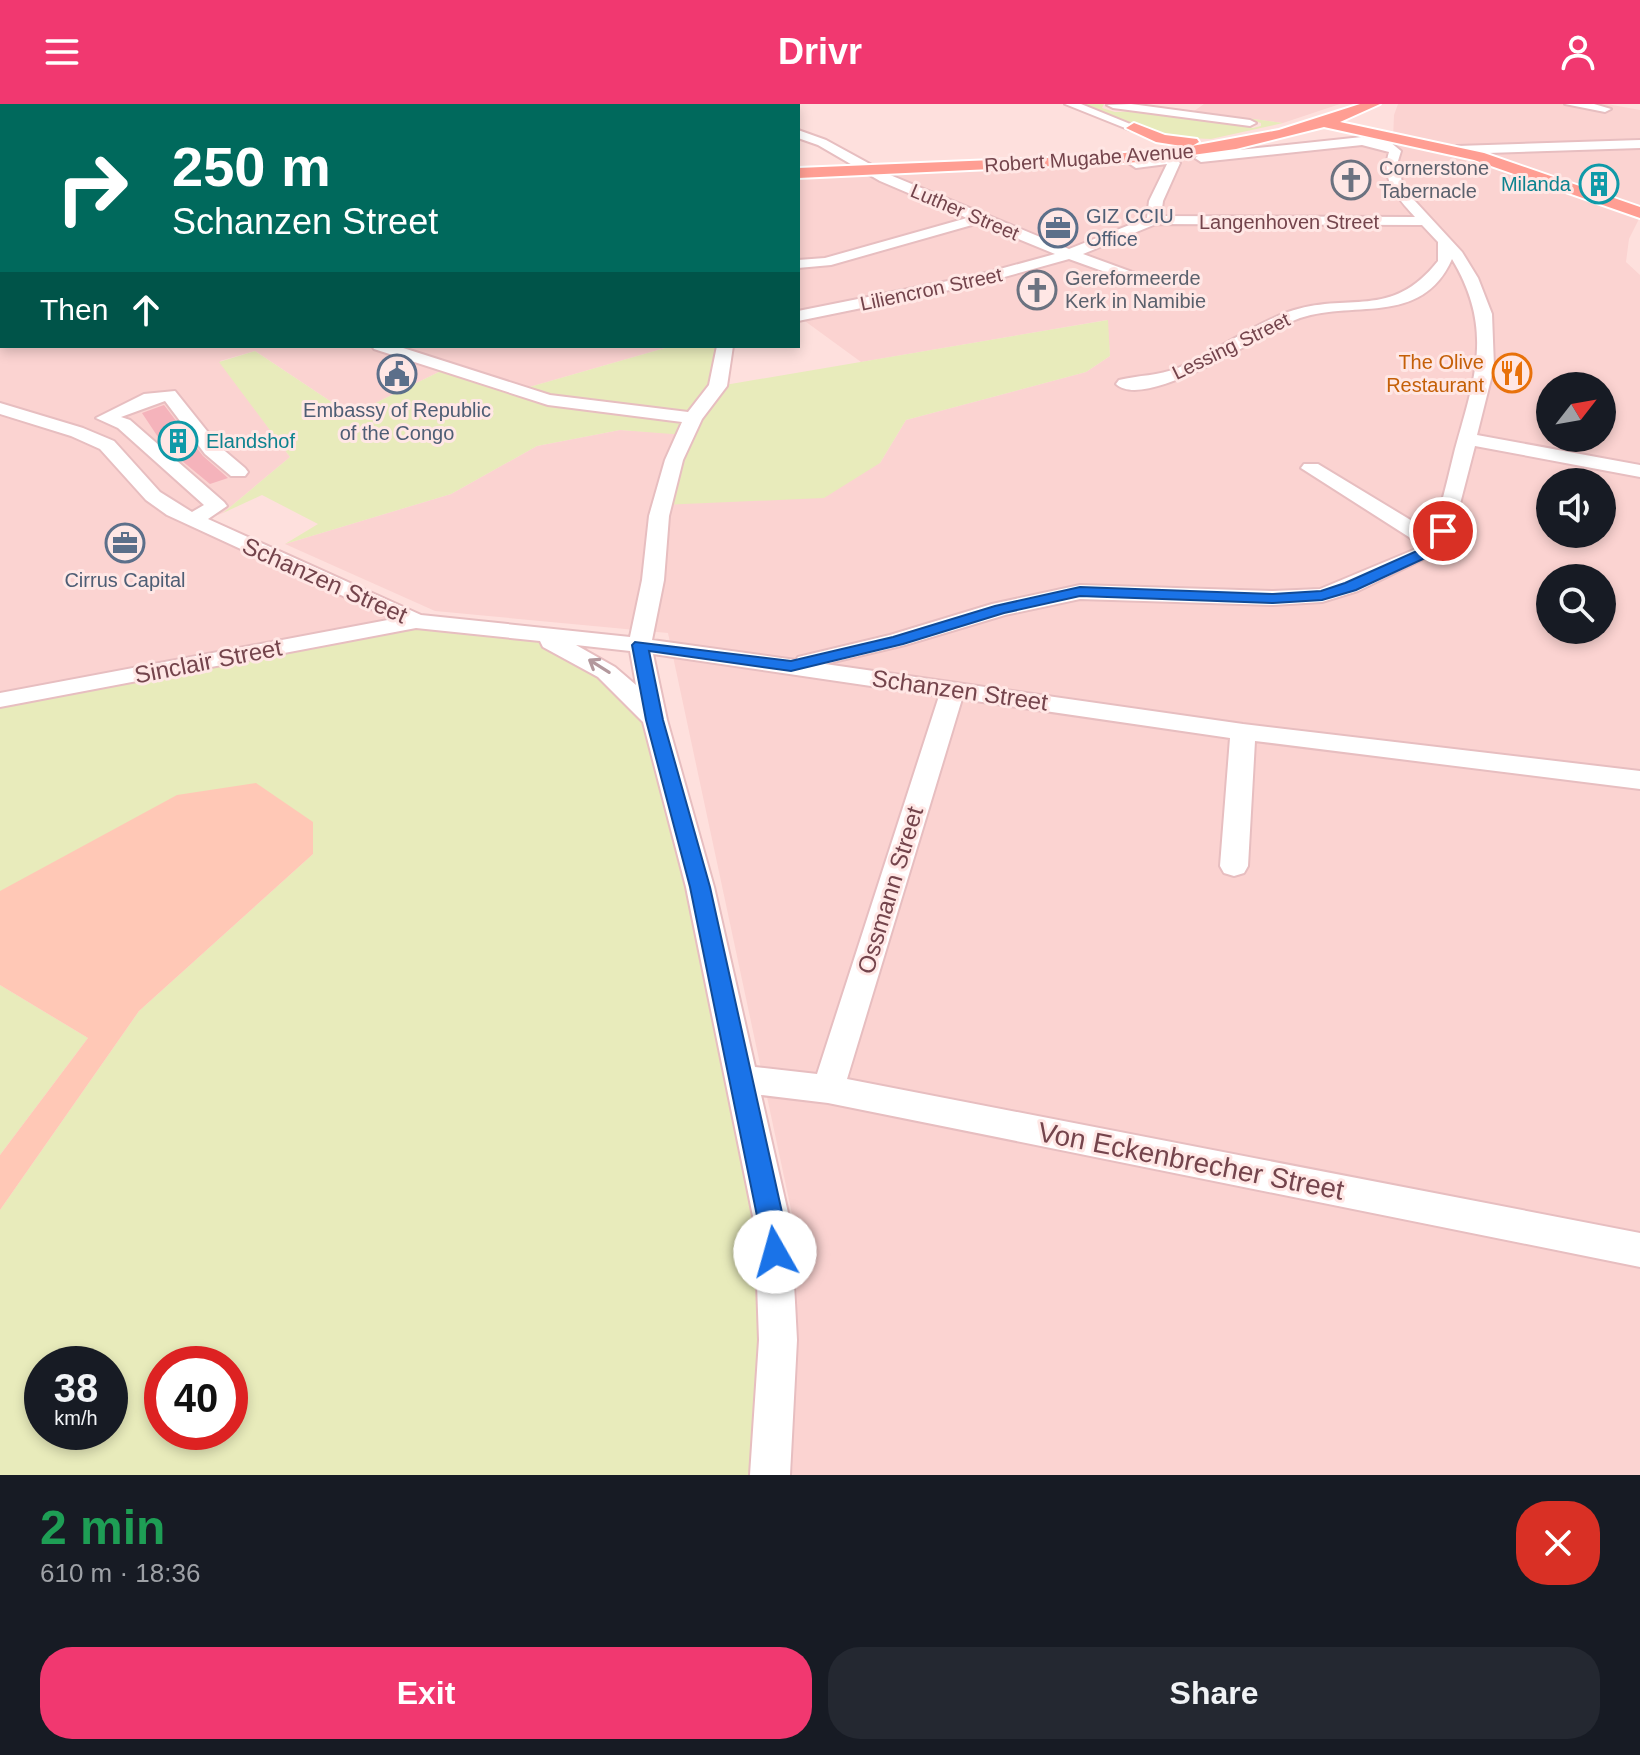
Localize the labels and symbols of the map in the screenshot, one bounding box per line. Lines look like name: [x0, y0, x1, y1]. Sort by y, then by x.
street label: Robert Mugabe Avenue: [984, 140, 1194, 176]
place label: Cornerstone Tabernacle: [1379, 157, 1489, 202]
church icon: Cornerstone Tabernacle: [1330, 159, 1372, 201]
building icon: Milanda: [1578, 163, 1620, 205]
place label: Milanda: [1501, 173, 1572, 195]
street label: Luther Street: [907, 179, 1023, 245]
place label: GIZ CCIU Office: [1086, 205, 1174, 250]
office icon: GIZ CCIU Office: [1037, 207, 1079, 249]
street label: Langenhoven Street: [1199, 211, 1380, 233]
street label: Liliencron Street: [858, 263, 1004, 315]
place label: Gereformeerde Kerk in Namibie: [1065, 267, 1206, 312]
church icon: Gereformeerde Kerk in Namibie: [1016, 269, 1058, 311]
street label: Lessing Street: [1169, 308, 1294, 384]
place label: The Olive Restaurant: [1386, 351, 1484, 396]
restaurant icon: The Olive Restaurant: [1491, 352, 1533, 394]
public building icon: Embassy of Republic of the Congo: [376, 353, 418, 395]
north arrow: [1536, 372, 1616, 452]
place label: Embassy of Republic of the Congo: [303, 399, 491, 444]
building icon: Elandshof: [157, 420, 199, 462]
place label: Elandshof: [206, 430, 295, 452]
pin: [1409, 497, 1477, 565]
office icon: Cirrus Capital: [104, 522, 146, 564]
street label: Schanzen Street: [238, 532, 412, 629]
place label: Cirrus Capital: [64, 569, 186, 591]
street label: Sinclair Street: [132, 633, 284, 689]
one-way arrow: [588, 657, 611, 673]
street label: Schanzen Street: [870, 664, 1050, 716]
street label: Ossmann Street: [852, 803, 928, 977]
street label: Von Eckenbrecher Street: [1035, 1116, 1347, 1206]
position arrow: [733, 1210, 817, 1294]
speed limit sign: 40: [144, 1346, 248, 1450]

